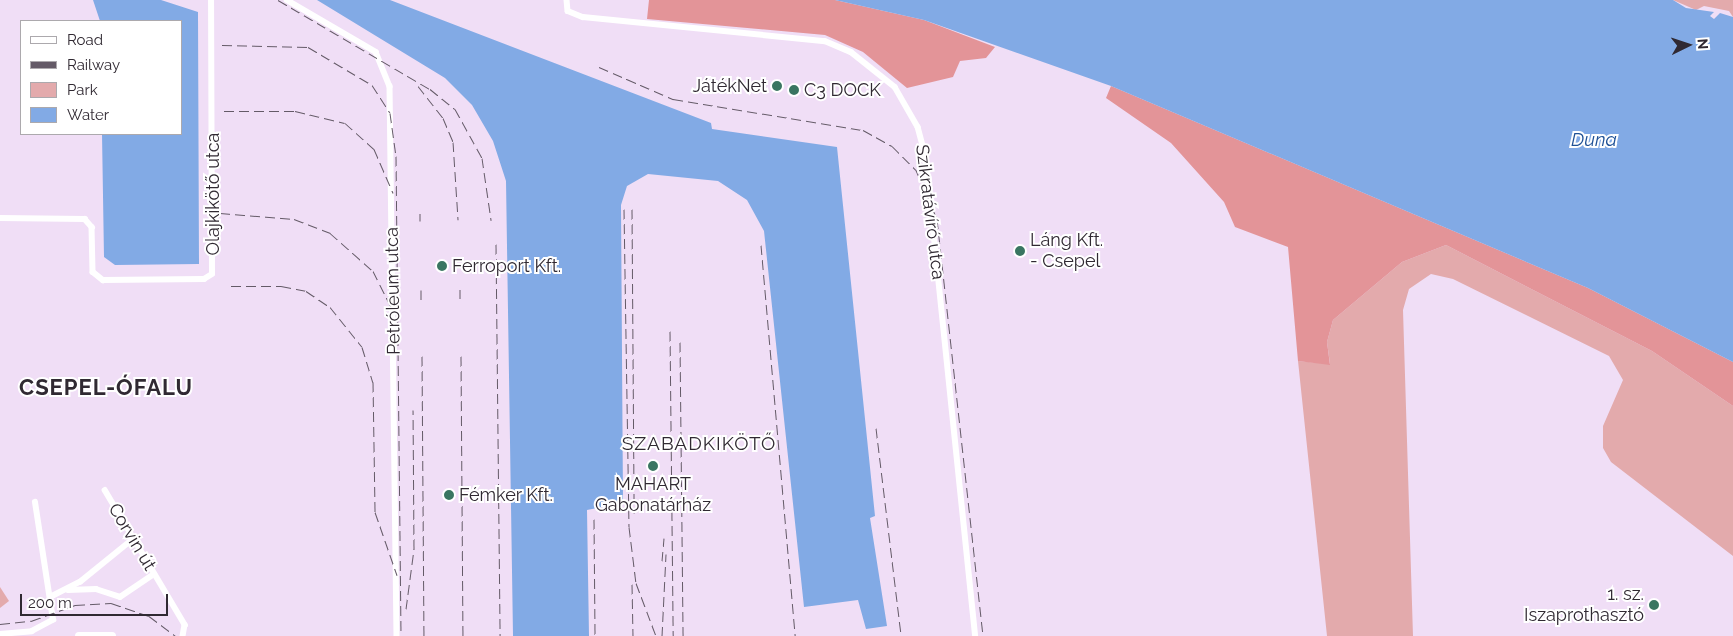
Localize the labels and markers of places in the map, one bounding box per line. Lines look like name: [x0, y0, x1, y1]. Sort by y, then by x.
place label: JátékNet: [693, 75, 767, 97]
place label: C3 DOCK: [804, 79, 881, 101]
marker: JátékNet: [771, 80, 783, 92]
marker: C3 DOCK: [788, 84, 800, 96]
place label: Láng Kft. - Csepel: [1030, 230, 1103, 272]
marker: Láng Kft. - Csepel: [1014, 245, 1026, 257]
place label: Ferroport Kft.: [452, 255, 561, 277]
marker: Ferroport Kft.: [436, 260, 448, 272]
marker: MAHART Gabonatárház: [647, 460, 659, 472]
place label: MAHART Gabonatárház: [595, 474, 711, 516]
place label: Fémker Kft.: [459, 484, 553, 506]
marker: Fémker Kft.: [443, 489, 455, 501]
place label: 1. sz. Iszaprothasztó: [1524, 584, 1644, 626]
marker: 1. sz. Iszaprothasztó: [1648, 599, 1660, 611]

